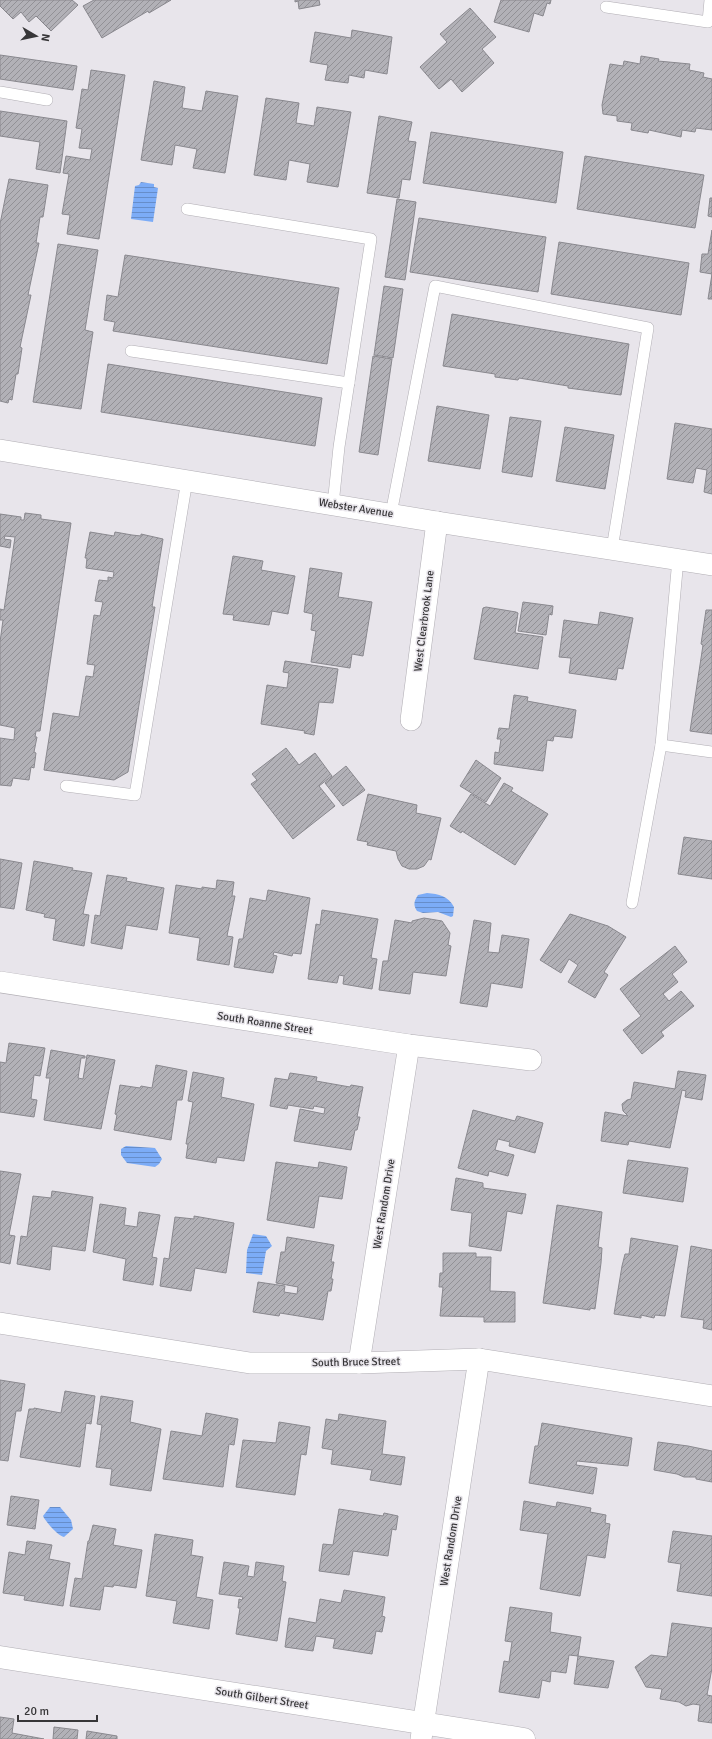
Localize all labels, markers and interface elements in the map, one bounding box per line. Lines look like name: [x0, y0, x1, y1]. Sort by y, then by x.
north arrow: [16, 16, 56, 56]
text: N: [38, 33, 52, 42]
street label: Webster Avenue: [318, 496, 394, 520]
street label: West Clearbrook Lane: [411, 570, 437, 672]
street label: South Roanne Street: [216, 1009, 314, 1037]
street label: West Random Drive: [370, 1158, 398, 1250]
street label: South Bruce Street: [312, 1355, 400, 1369]
street label: West Random Drive: [437, 1495, 465, 1587]
street label: South Gilbert Street: [215, 1684, 310, 1712]
scale bar: [18, 1697, 97, 1723]
text: 20 m: [24, 1704, 49, 1719]

